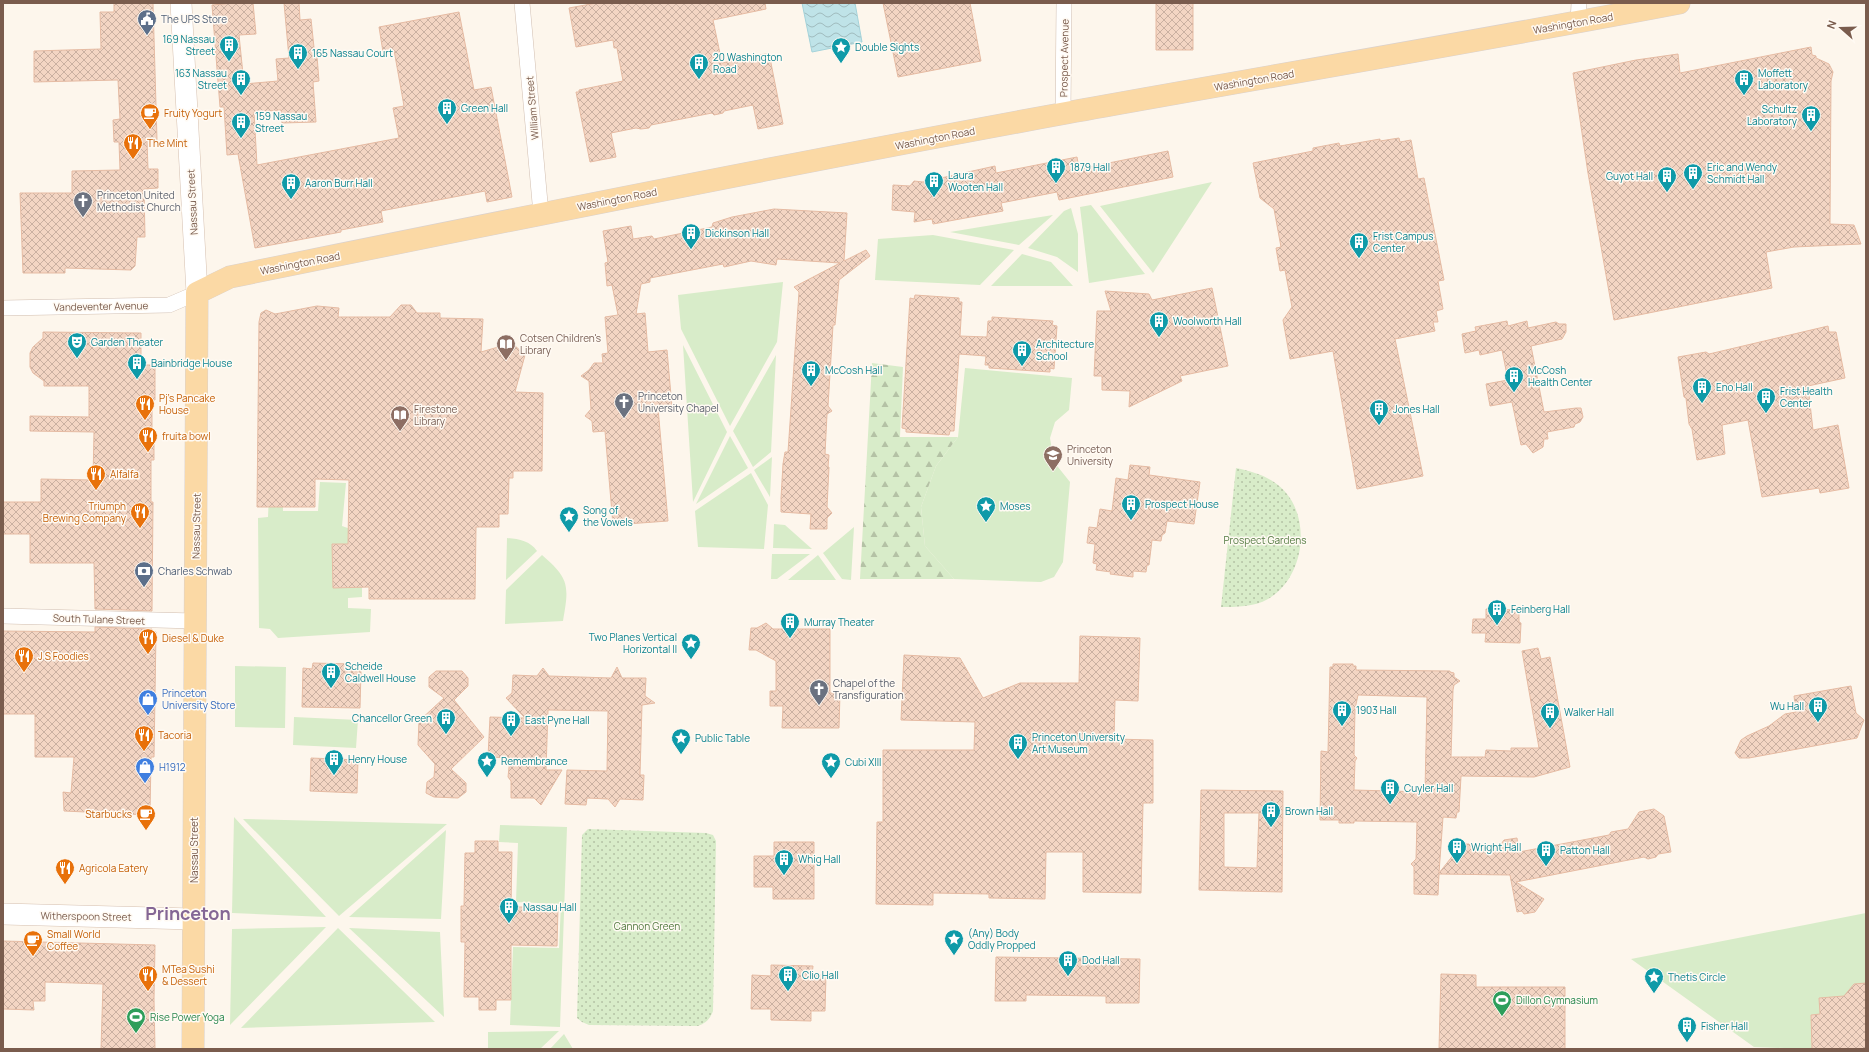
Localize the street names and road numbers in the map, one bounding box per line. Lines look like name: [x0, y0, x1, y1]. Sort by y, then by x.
street label: Washington Road: [1532, 9, 1614, 37]
street label: Prospect Avenue: [1056, 19, 1072, 97]
street label: Washington Road: [1213, 66, 1295, 94]
street label: William Street: [522, 76, 542, 140]
street label: Washington Road: [894, 123, 976, 153]
street label: Nassau Street: [183, 169, 201, 235]
street label: Washington Road: [576, 184, 658, 214]
street label: Washington Road: [259, 248, 341, 278]
street label: Vandeventer Avenue: [54, 298, 149, 314]
street label: Nassau Street: [188, 493, 204, 559]
street label: South Tulane Street: [53, 610, 145, 628]
street label: Nassau Street: [187, 817, 201, 883]
street label: Witherspoon Street: [40, 908, 132, 924]

